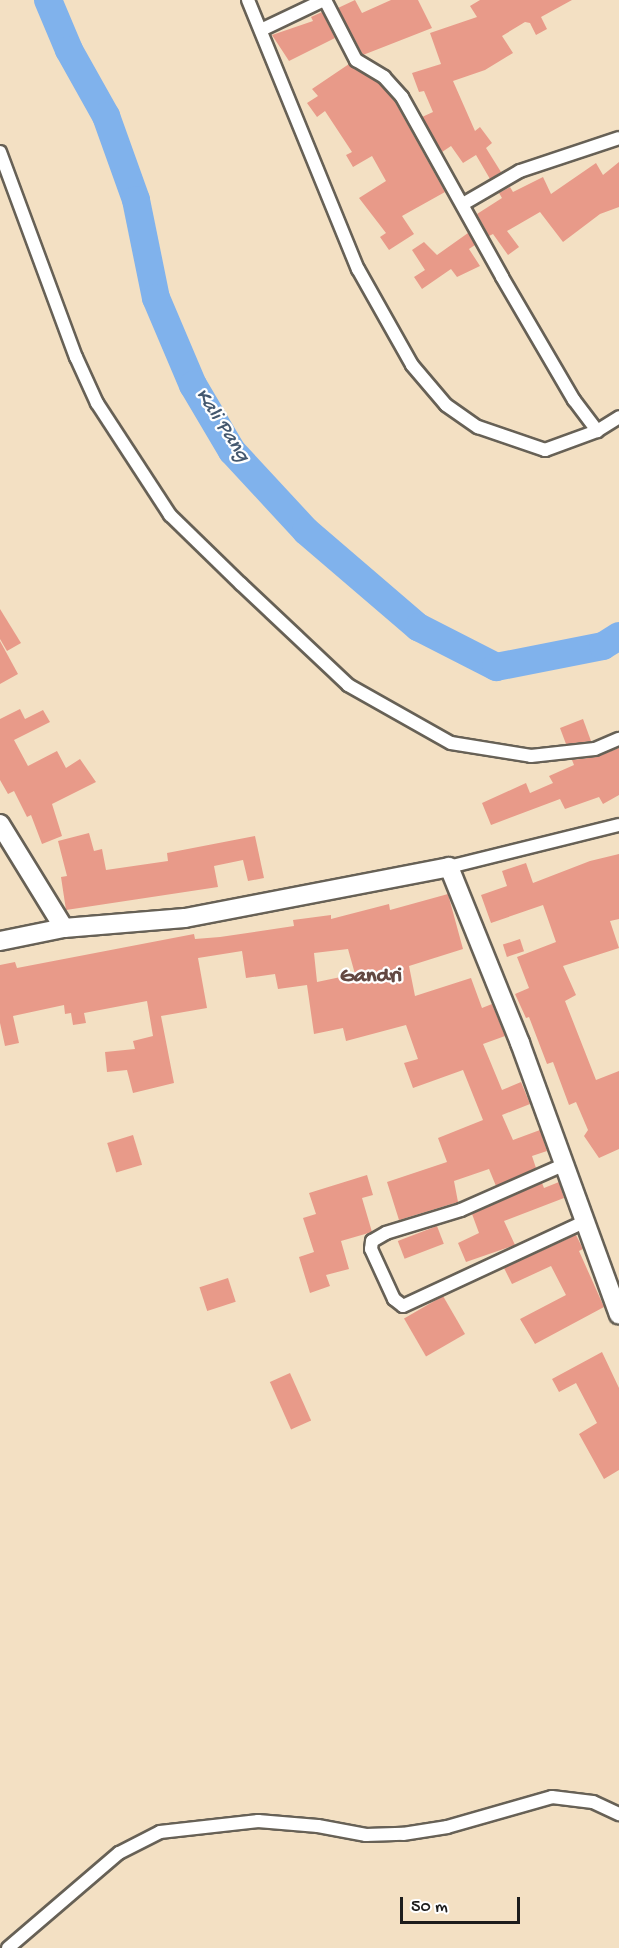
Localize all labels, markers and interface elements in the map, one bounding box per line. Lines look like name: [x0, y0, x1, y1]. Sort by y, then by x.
water label: Kali Pang: [188, 385, 254, 467]
district label: Gandri: [340, 965, 402, 991]
scale bar: [403, 1885, 523, 1923]
text: 50 m: [411, 1897, 448, 1918]

